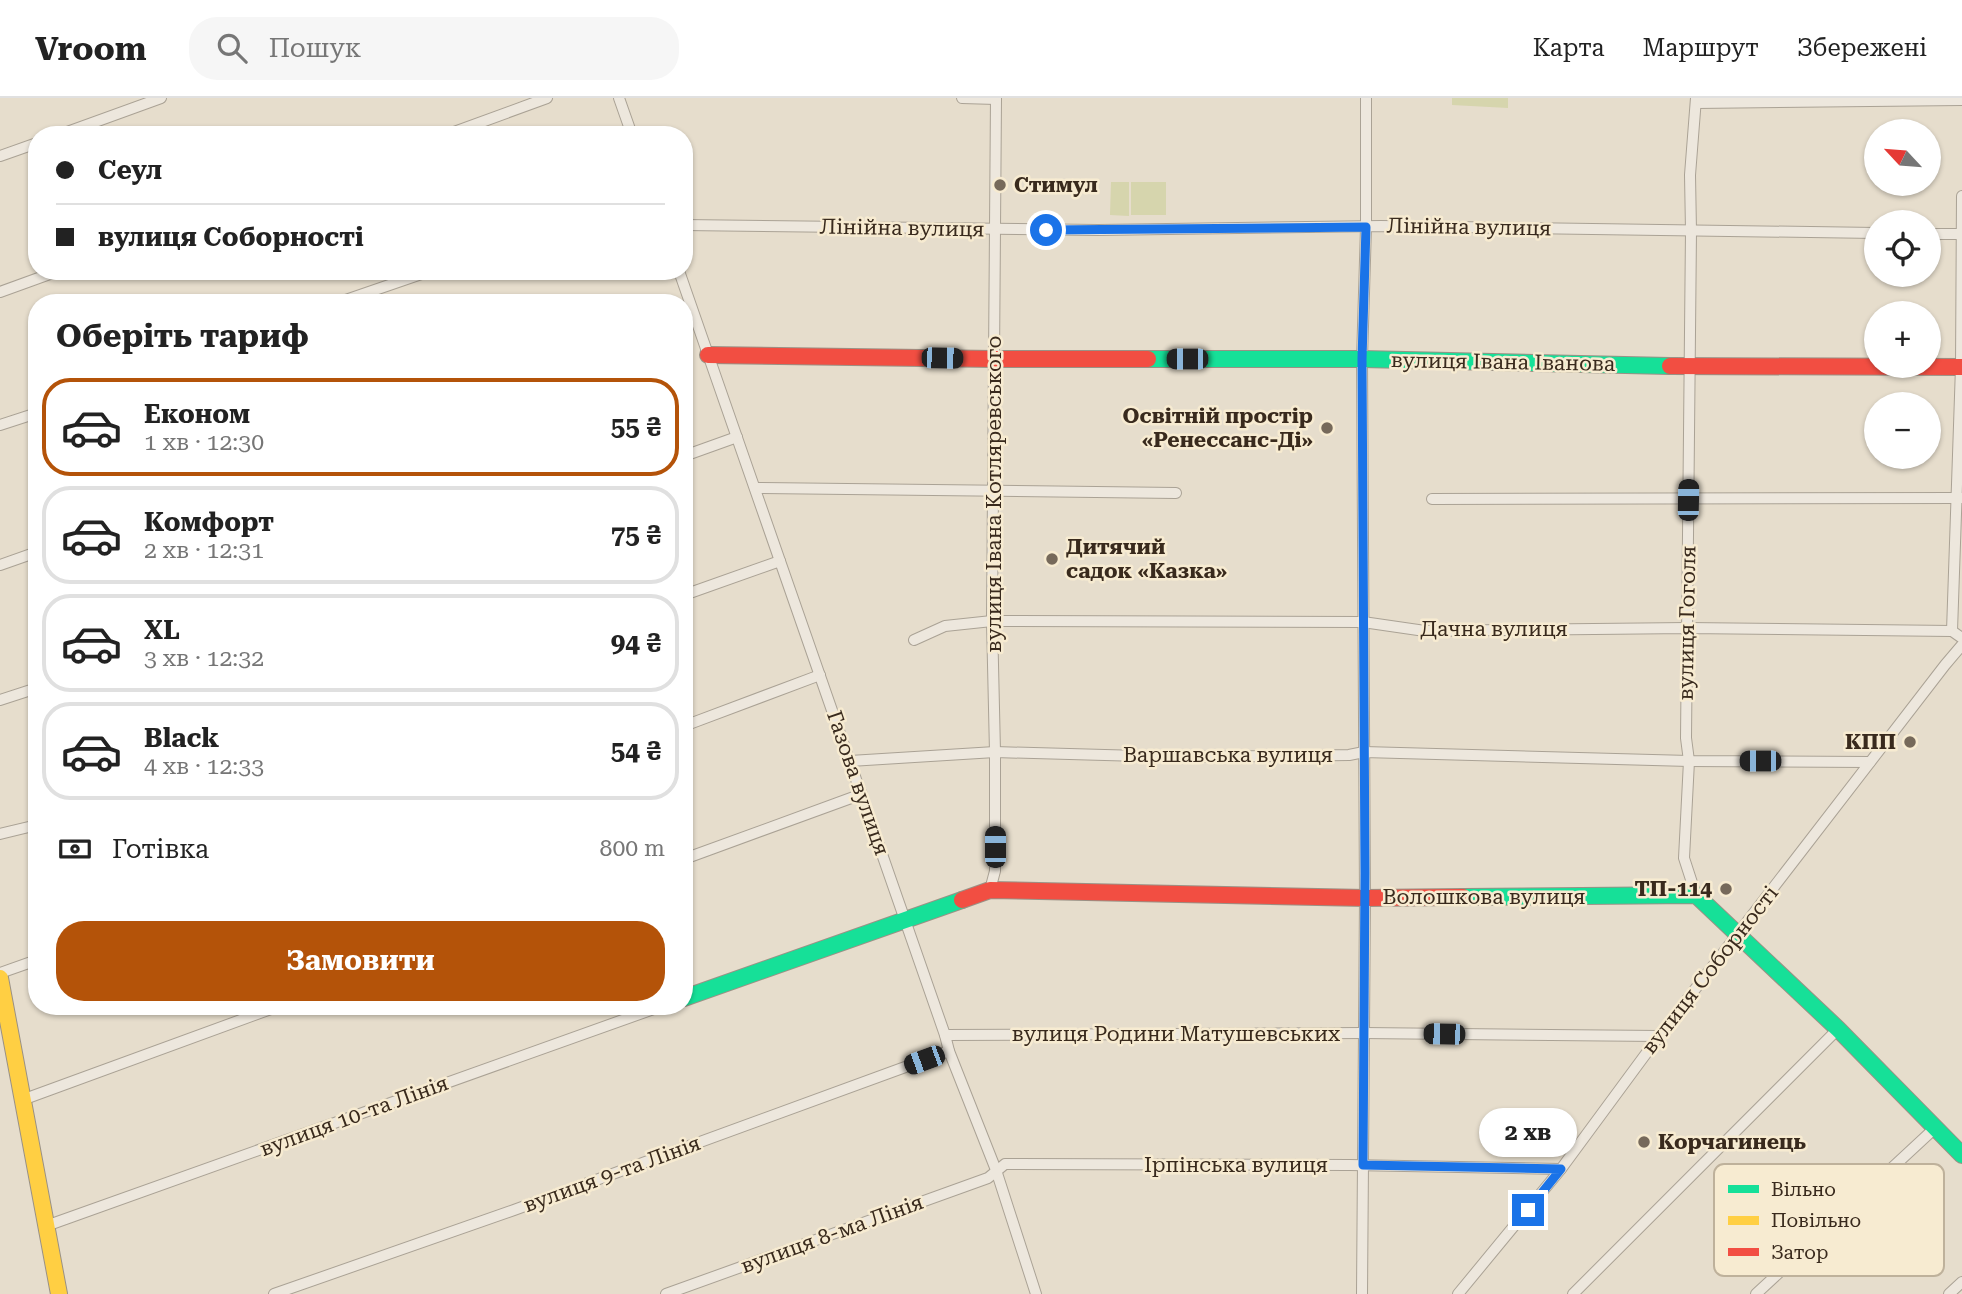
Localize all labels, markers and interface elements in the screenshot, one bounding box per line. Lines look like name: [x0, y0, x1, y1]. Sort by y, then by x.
search box: [189, 17, 679, 80]
text: Vroom: [35, 29, 147, 68]
icon: search: [213, 29, 251, 67]
text: Пошук: [269, 33, 361, 63]
text: Карта: [1533, 34, 1605, 62]
text: Маршрут: [1643, 34, 1759, 62]
text: Збережені: [1797, 34, 1927, 62]
north arrow: [1864, 119, 1941, 196]
map controls: [1864, 119, 1941, 469]
text: Сеул: [98, 155, 162, 185]
place label: Стимул: [1014, 173, 1098, 197]
marker: Стимул: [992, 177, 1008, 193]
button: locate: [1864, 210, 1941, 287]
route start: [1030, 214, 1062, 246]
street label: Лінійна вулиця: [1386, 214, 1552, 240]
street label: Лінійна вулиця: [819, 215, 985, 241]
text: вулиця Соборності: [98, 222, 364, 252]
button: +: [1864, 301, 1941, 378]
text: Оберіть тариф: [56, 317, 309, 355]
street label: вулиця Івана Котляревського: [982, 336, 1006, 652]
car: [921, 347, 964, 369]
street label: вулиця Івана Іванова: [1391, 348, 1616, 376]
car: [1167, 349, 1209, 370]
button: −: [1864, 392, 1941, 469]
icon: car: [60, 396, 123, 459]
text: Економ: [144, 399, 250, 429]
place label: Освітній простір «Ренессанс-Ді»: [1123, 404, 1313, 452]
text: 55 ₴: [611, 412, 661, 442]
marker: Освітній простір «Ренессанс-Ді»: [1319, 420, 1335, 436]
text: 1 хв · 12:30: [144, 429, 264, 456]
car: [1678, 479, 1699, 521]
icon: car: [60, 504, 123, 567]
text: Комфорт: [144, 507, 274, 537]
text: 75 ₴: [611, 520, 661, 550]
place label: Дитячий садок «Казка»: [1066, 535, 1227, 583]
text: 2 хв · 12:31: [144, 537, 264, 564]
street label: вулиця Гоголя: [1674, 546, 1700, 700]
marker: Дитячий садок «Казка»: [1044, 551, 1060, 567]
icon: car: [60, 612, 123, 675]
text: XL: [144, 615, 180, 645]
street label: Дачна вулиця: [1420, 617, 1568, 641]
text: 94 ₴: [611, 628, 661, 658]
text: 3 хв · 12:32: [144, 645, 264, 672]
street label: Газова вулиця: [822, 708, 894, 858]
icon: car: [60, 720, 123, 783]
text: Black: [144, 723, 219, 753]
place label: КПП: [1845, 730, 1896, 754]
marker: КПП: [1902, 734, 1918, 750]
text: 54 ₴: [611, 736, 661, 766]
street label: Варшавська вулиця: [1123, 743, 1333, 767]
car: [1740, 751, 1782, 772]
text: 4 хв · 12:33: [144, 753, 264, 780]
car: [985, 826, 1006, 868]
icon: cash: [56, 830, 94, 868]
text: Готівка: [112, 834, 209, 864]
text: 800 m: [600, 835, 665, 862]
place label: ТП-114: [1635, 877, 1712, 901]
street label: вулиця Соборності: [1637, 881, 1783, 1059]
marker: ТП-114: [1718, 881, 1734, 897]
street label: Волошкова вулиця: [1382, 885, 1586, 909]
button: Замовити: [56, 921, 665, 1001]
street label: вулиця Родини Матушевських: [1012, 1022, 1340, 1046]
car: [1423, 1023, 1466, 1045]
car: [901, 1043, 948, 1077]
street label: вулиця 10-та Лінія: [257, 1071, 451, 1161]
callout: 2 хв: [1479, 1108, 1577, 1158]
text: 2 хв: [1505, 1119, 1551, 1146]
place label: Корчагинець: [1658, 1130, 1806, 1154]
street label: вулиця 9-та Лінія: [520, 1131, 704, 1217]
marker: Корчагинець: [1636, 1134, 1652, 1150]
street label: Ірпінська вулиця: [1144, 1153, 1328, 1177]
legend: [1714, 1164, 1944, 1276]
text: Вільно: [1771, 1178, 1836, 1201]
street label: вулиця 8-ма Лінія: [737, 1190, 927, 1278]
route end: [1512, 1194, 1544, 1226]
text: Повільно: [1771, 1209, 1861, 1232]
text: Затор: [1771, 1241, 1828, 1264]

